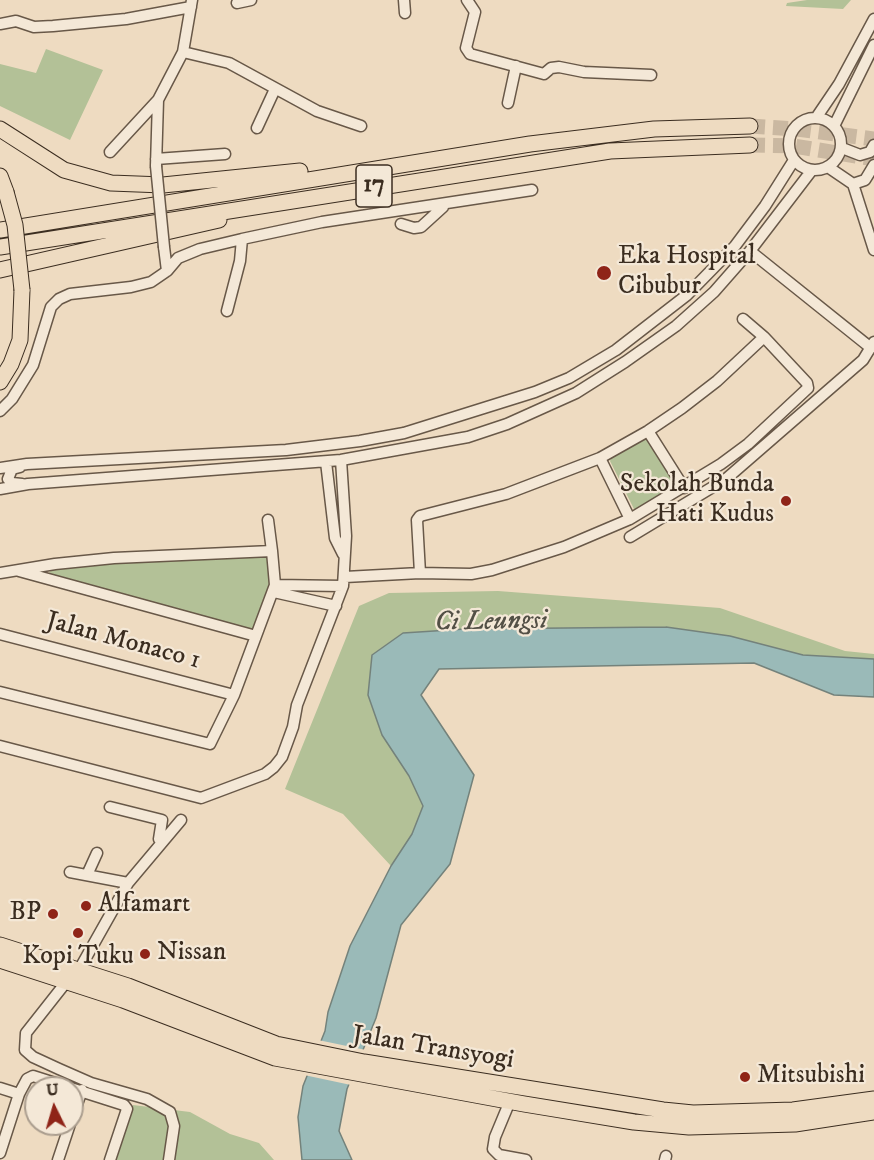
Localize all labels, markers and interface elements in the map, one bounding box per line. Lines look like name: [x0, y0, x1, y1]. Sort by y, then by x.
road number: 17: [356, 165, 392, 207]
place label: Eka Hospital Cibubur: [618, 242, 756, 304]
marker: Eka Hospital Cibubur: [595, 264, 613, 282]
place label: Sekolah Bunda Hati Kudus: [620, 470, 774, 532]
marker: Sekolah Bunda Hati Kudus: [779, 494, 793, 508]
street label: Jalan Monaco 1: [42, 606, 204, 678]
water label: Ci Leungsi: [434, 606, 548, 640]
place label: Alfamart: [98, 890, 190, 922]
place label: BP: [10, 898, 41, 930]
marker: Alfamart: [79, 899, 93, 913]
marker: BP: [46, 907, 60, 921]
marker: Kopi Tuku: [71, 926, 85, 940]
place label: Nissan: [157, 938, 226, 970]
place label: Kopi Tuku: [22, 942, 134, 974]
marker: Nissan: [138, 947, 152, 961]
street label: Jalan Transyogi: [350, 1021, 516, 1077]
place label: Mitsubishi: [757, 1061, 865, 1093]
marker: Mitsubishi: [738, 1070, 752, 1084]
north arrow: [24, 1076, 84, 1136]
text: U: [46, 1080, 60, 1101]

